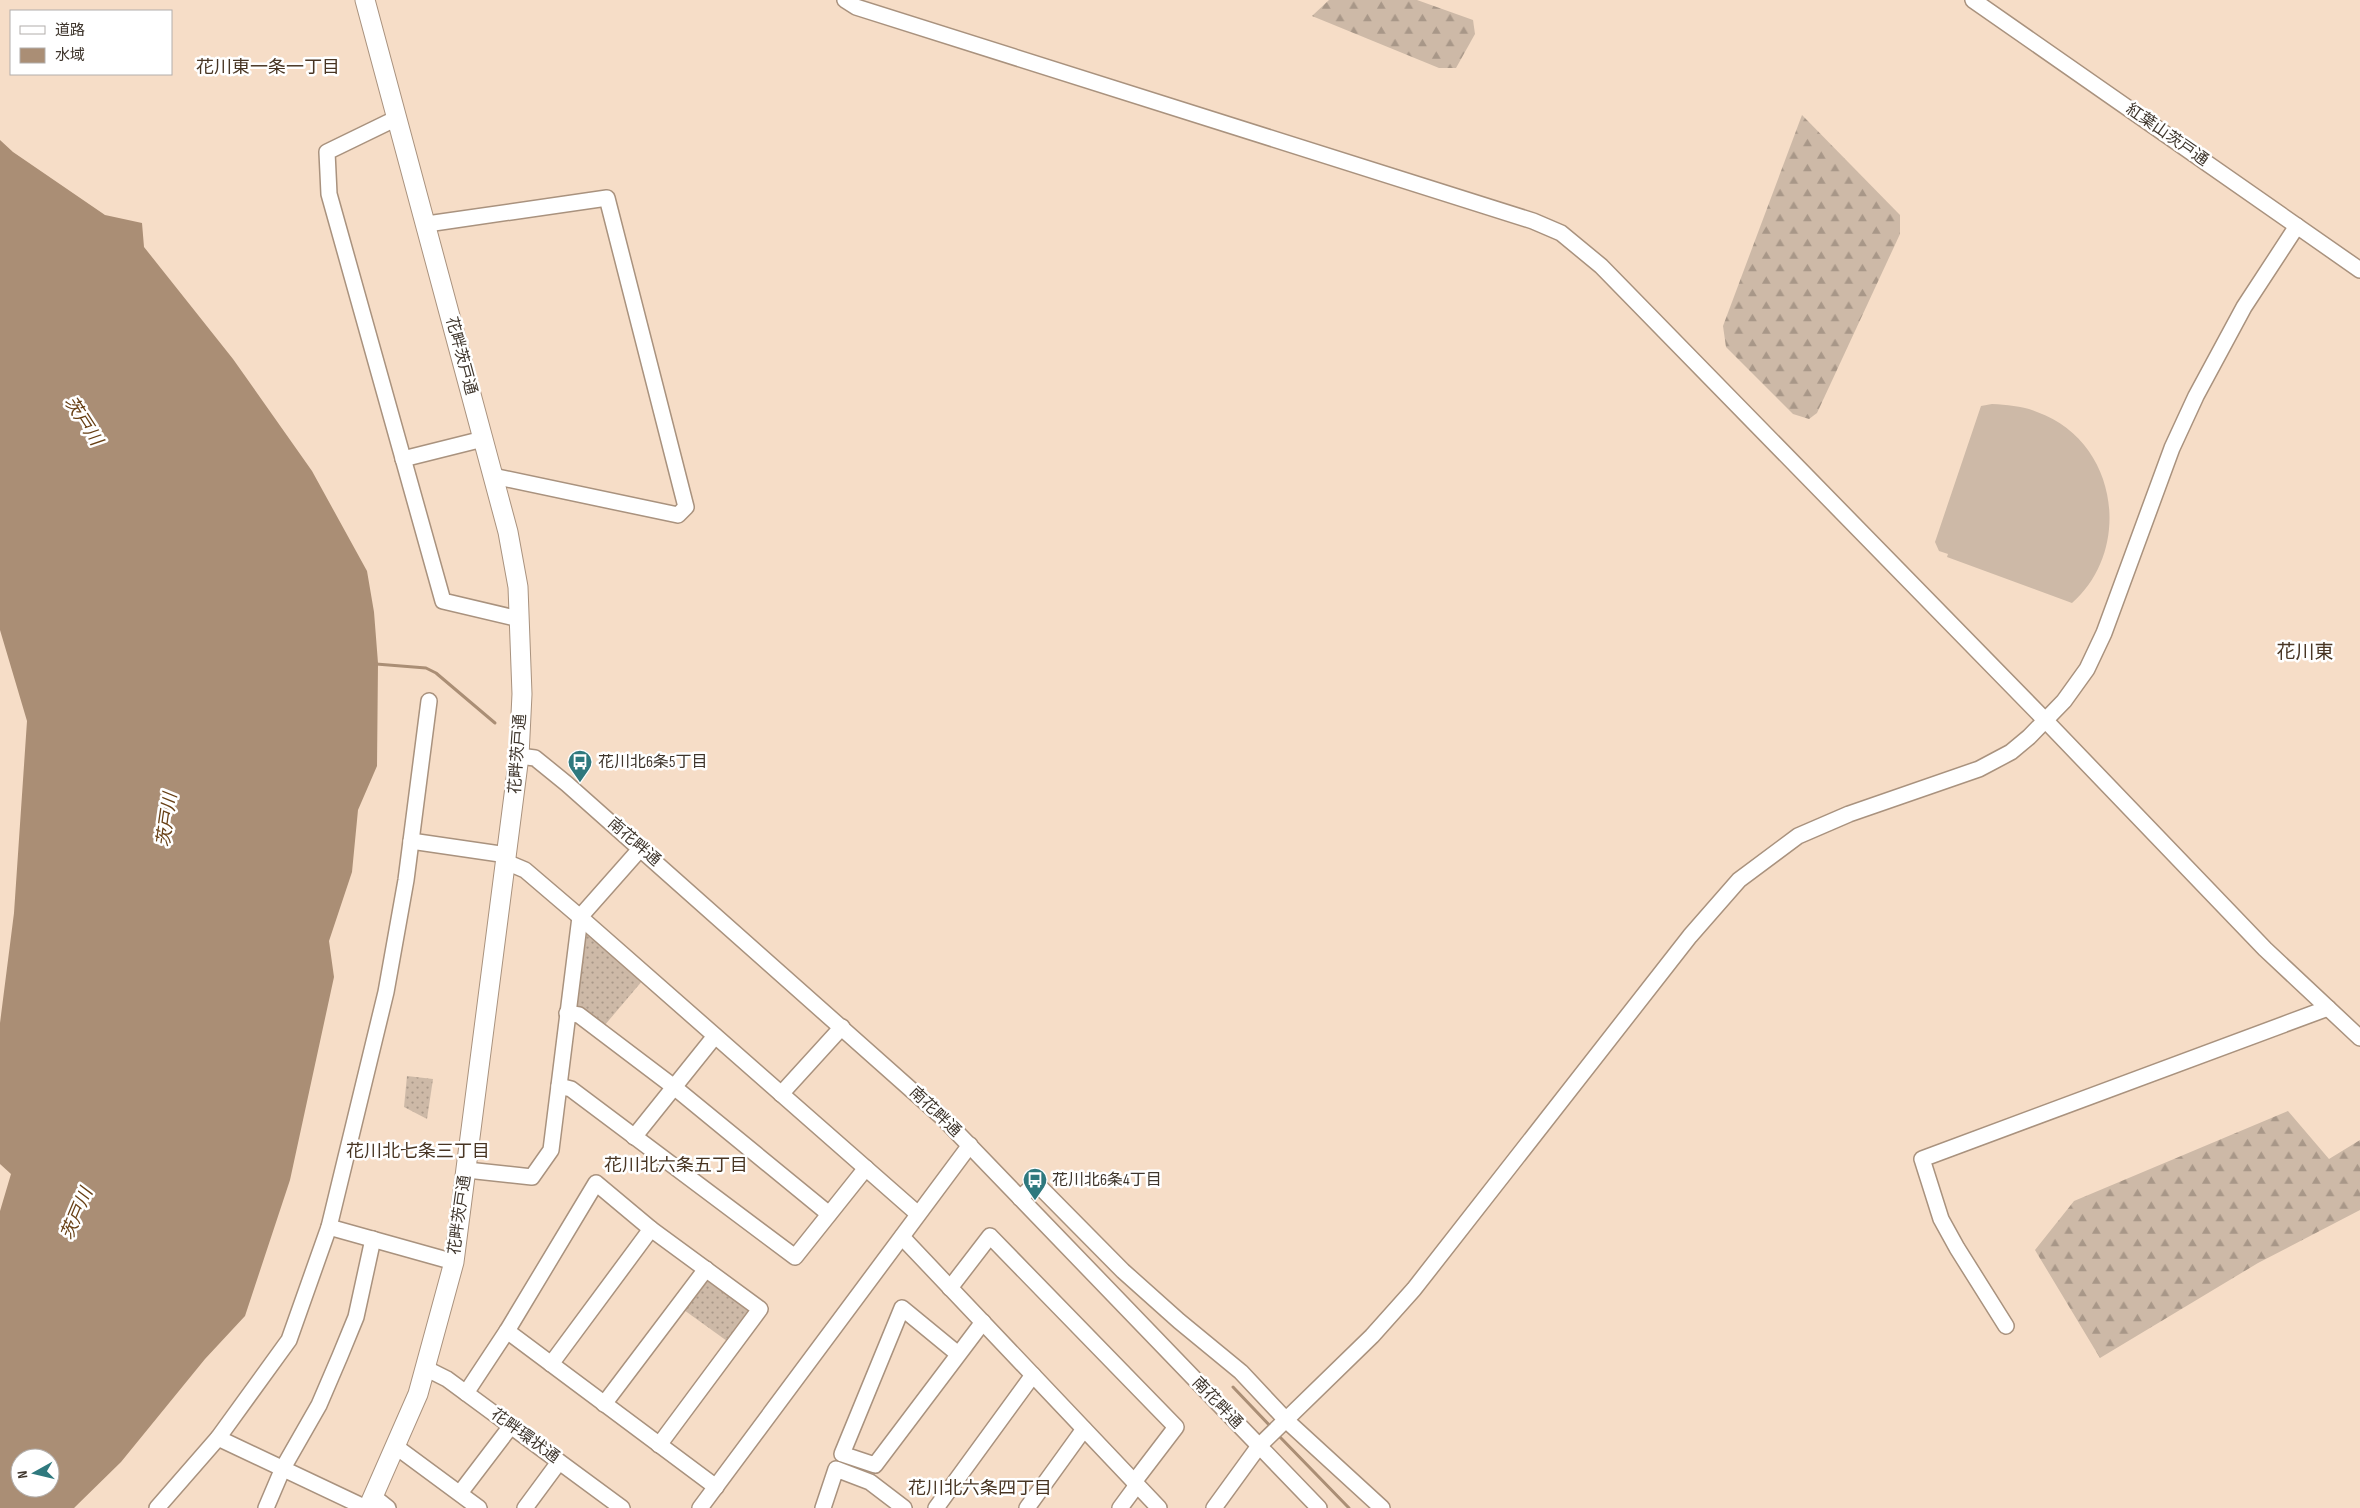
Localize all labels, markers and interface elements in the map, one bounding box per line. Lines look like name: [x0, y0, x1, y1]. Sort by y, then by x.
legend: [10, 10, 172, 75]
text: 道路: [55, 21, 85, 40]
text: 水域: [55, 46, 85, 65]
district label: 花川東一条一丁目: [196, 57, 340, 78]
street label: 紅葉山茨戸通: [2122, 100, 2212, 170]
street label: 花畔茨戸通: [441, 315, 481, 397]
water label: 茨戸川: [59, 393, 108, 451]
district label: 花川東: [2276, 641, 2334, 664]
street label: 花畔茨戸通: [506, 713, 530, 795]
bus stop icon: 花川北6条5丁目: [567, 749, 593, 783]
place label: 花川北6条5丁目: [598, 753, 707, 772]
water label: 茨戸川: [153, 790, 181, 848]
street label: 南花畔通: [604, 814, 664, 870]
street label: 南花畔通: [905, 1083, 965, 1141]
district label: 花川北七条三丁目: [346, 1141, 490, 1162]
district label: 花川北六条五丁目: [604, 1155, 748, 1176]
bus stop icon: 花川北6条4丁目: [1022, 1167, 1048, 1201]
place label: 花川北6条4丁目: [1052, 1171, 1162, 1190]
street label: 花畔茨戸通: [445, 1174, 475, 1256]
water label: 茨戸川: [57, 1183, 98, 1243]
street label: 南花畔通: [1188, 1373, 1246, 1433]
street label: 花畔環状通: [487, 1405, 563, 1467]
north arrow: [10, 1448, 60, 1498]
text: N: [14, 1470, 32, 1480]
district label: 花川北六条四丁目: [908, 1478, 1052, 1499]

